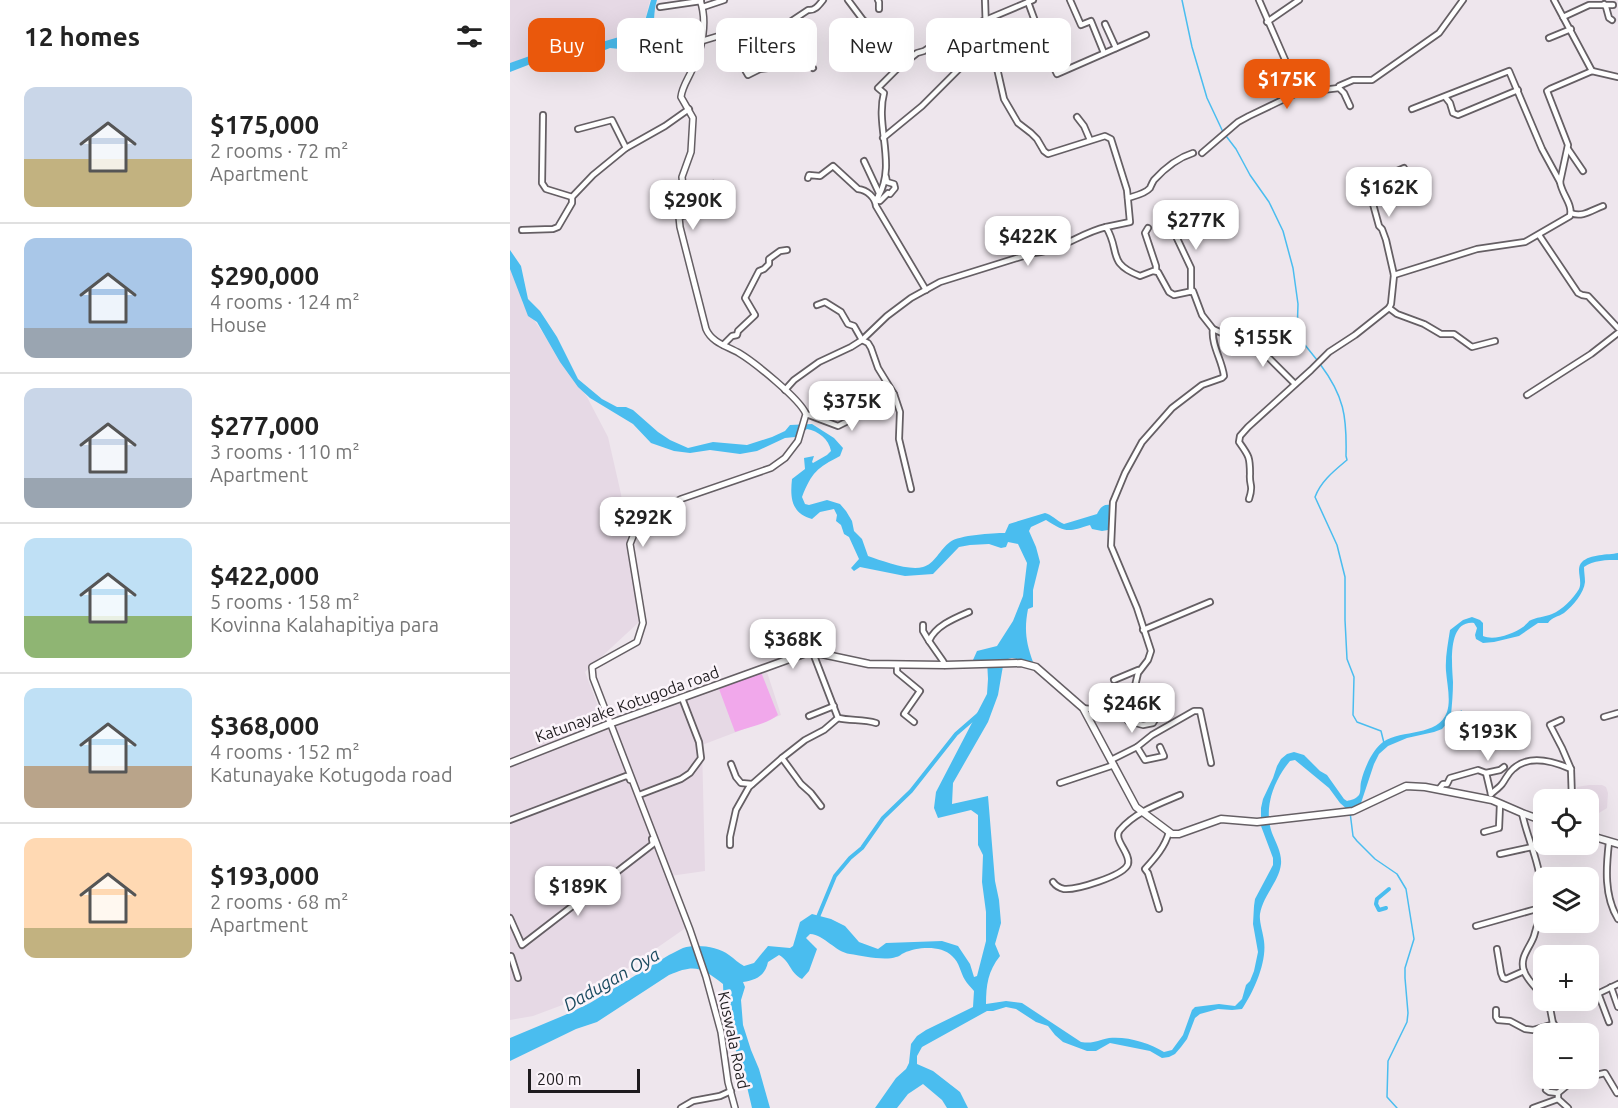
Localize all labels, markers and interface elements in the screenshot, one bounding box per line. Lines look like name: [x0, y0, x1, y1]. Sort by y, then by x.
chip: Buy: [528, 18, 605, 72]
chip: Rent: [617, 18, 704, 72]
chip: Filters: [716, 18, 817, 72]
chip: New: [829, 18, 914, 72]
chip: Apartment: [926, 18, 1071, 72]
icon: filters: [453, 20, 486, 53]
text: 12 homes: [24, 22, 140, 51]
pin: $175K: [1245, 59, 1329, 110]
text: $175K: [1258, 67, 1316, 90]
text: $175,000: [210, 110, 319, 139]
icon: home: [72, 111, 144, 183]
text: 2 rooms · 72 m²: [210, 139, 348, 162]
text: Apartment: [210, 162, 308, 185]
pin: $162K: [1347, 167, 1431, 218]
text: $162K: [1360, 175, 1418, 198]
pin: $290K: [651, 180, 735, 231]
text: $290K: [664, 188, 722, 211]
pin: $277K: [1154, 200, 1238, 251]
text: $277K: [1167, 208, 1225, 231]
pin: $422K: [986, 216, 1070, 267]
text: $422K: [999, 224, 1057, 247]
text: $290,000: [210, 261, 319, 290]
icon: home: [72, 262, 144, 334]
text: 4 rooms · 124 m²: [210, 290, 360, 313]
text: House: [210, 313, 267, 336]
pin: $155K: [1221, 317, 1305, 368]
text: $155K: [1234, 325, 1292, 348]
pin: $375K: [810, 381, 894, 432]
text: $375K: [823, 389, 881, 412]
text: $277,000: [210, 411, 319, 440]
icon: home: [72, 412, 144, 484]
text: 3 rooms · 110 m²: [210, 440, 360, 463]
text: Apartment: [210, 463, 308, 486]
pin: $292K: [601, 497, 685, 548]
text: $292K: [614, 505, 672, 528]
text: $422,000: [210, 561, 319, 590]
icon: home: [72, 562, 144, 634]
text: 5 rooms · 158 m²: [210, 590, 360, 613]
text: Kovinna Kalahapitiya para: [210, 613, 439, 636]
pin: $368K: [751, 619, 835, 670]
text: $368K: [764, 627, 822, 650]
street label: Katunayake Kotugoda road: [533, 662, 721, 746]
pin: $246K: [1090, 683, 1174, 734]
text: $246K: [1103, 691, 1161, 714]
text: $368,000: [210, 711, 319, 740]
pin: $193K: [1446, 711, 1530, 762]
icon: home: [72, 712, 144, 784]
text: $193K: [1459, 719, 1517, 742]
text: 4 rooms · 152 m²: [210, 740, 360, 763]
text: Katunayake Kotugoda road: [210, 763, 453, 786]
map controls: [1533, 789, 1599, 1089]
button: locate: [1533, 789, 1599, 855]
text: $193,000: [210, 861, 319, 890]
icon: home: [72, 862, 144, 934]
pin: $189K: [536, 866, 620, 917]
button: layers: [1533, 867, 1599, 933]
text: $189K: [549, 874, 607, 897]
text: 2 rooms · 68 m²: [210, 890, 348, 913]
text: Apartment: [210, 913, 308, 936]
water label: Dadugan Oya: [559, 943, 663, 1015]
button: +: [1533, 945, 1599, 1011]
street label: Kuswala Road: [715, 990, 753, 1090]
button: −: [1533, 1023, 1599, 1089]
scale bar: [528, 1066, 640, 1094]
text: 200 m: [537, 1070, 582, 1088]

